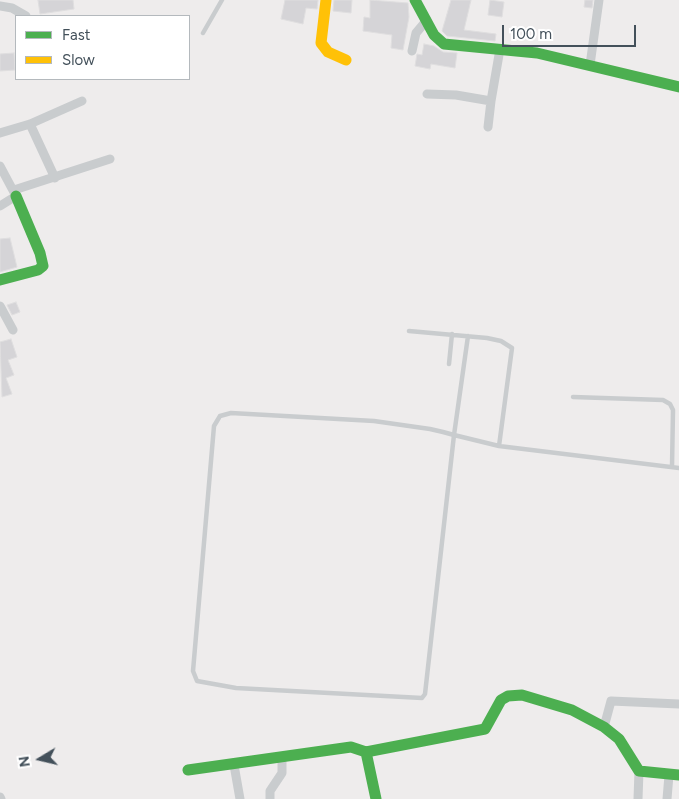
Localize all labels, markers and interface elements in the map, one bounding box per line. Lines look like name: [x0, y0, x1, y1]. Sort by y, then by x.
legend: [15, 15, 190, 80]
scale bar: [504, 15, 638, 47]
text: 100 m: [510, 25, 552, 43]
text: Fast: [62, 26, 90, 44]
text: Slow: [62, 51, 95, 69]
north arrow: [15, 734, 65, 784]
text: N: [15, 755, 34, 768]

